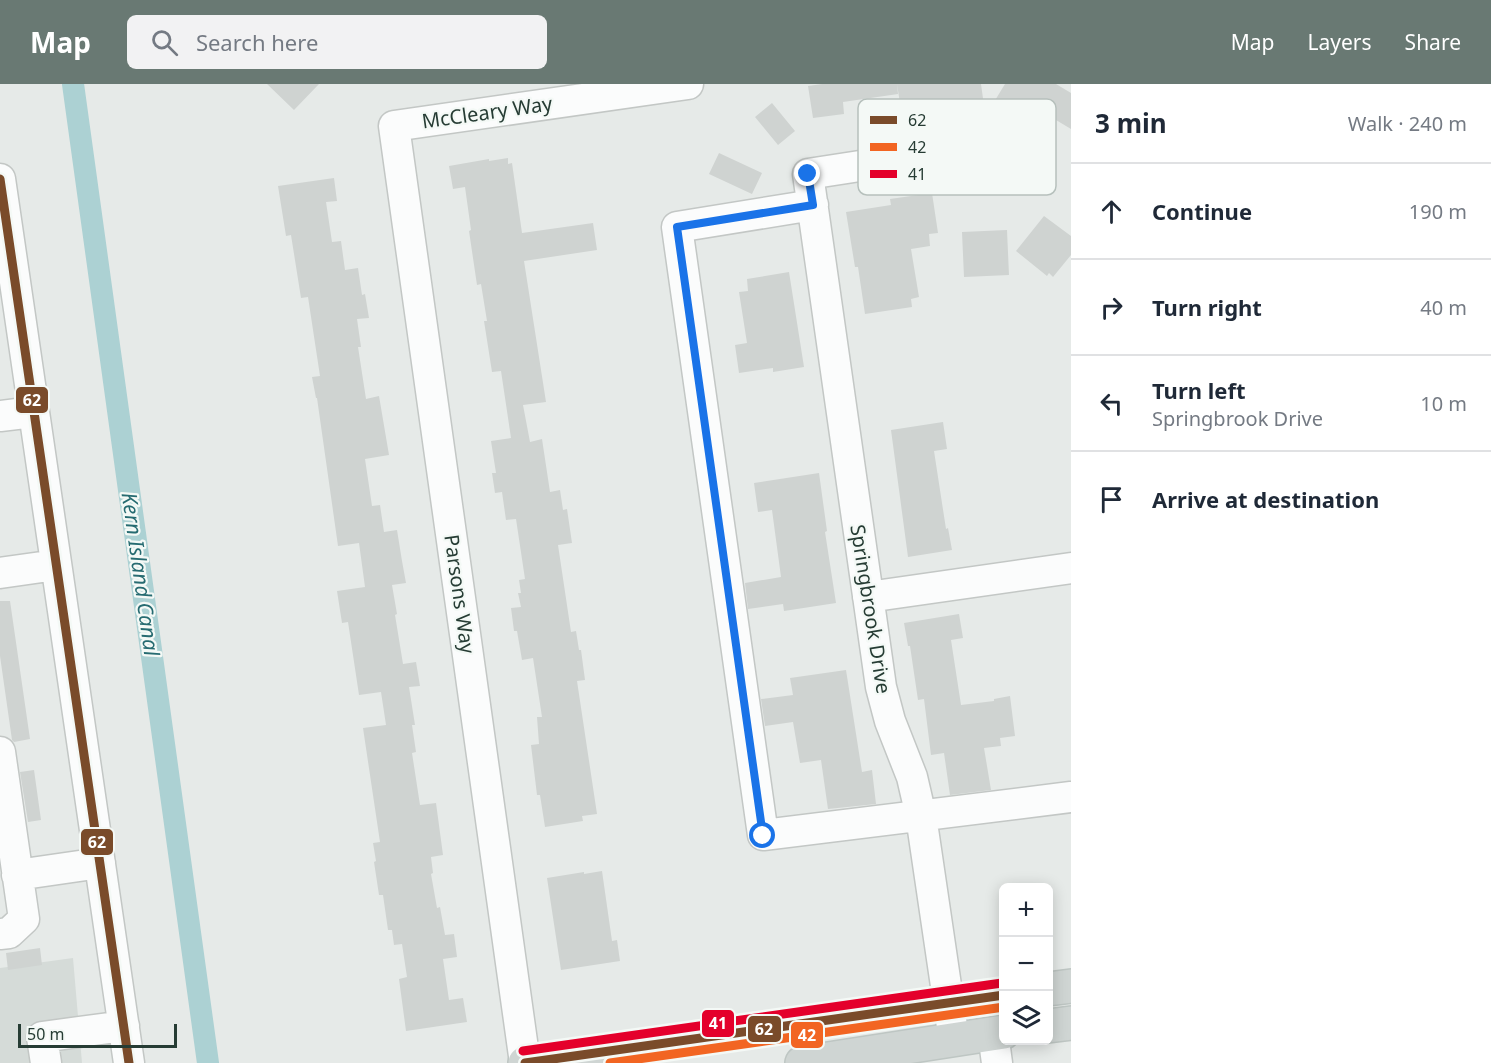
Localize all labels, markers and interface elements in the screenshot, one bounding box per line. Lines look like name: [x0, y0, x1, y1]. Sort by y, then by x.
search box: [127, 15, 547, 69]
text: Map: [30, 23, 91, 61]
icon: search: [148, 26, 181, 59]
text: Search here: [196, 27, 318, 57]
text: Map: [1231, 28, 1275, 56]
text: Layers: [1308, 28, 1372, 56]
text: Share: [1405, 28, 1461, 56]
street label: McCleary Way: [420, 89, 555, 135]
legend: [858, 99, 1056, 195]
text: 3 min: [1095, 105, 1167, 141]
text: 62: [908, 109, 926, 131]
text: Walk · 240 m: [1348, 110, 1467, 137]
text: 42: [908, 136, 926, 158]
route end: [794, 160, 820, 186]
text: 41: [908, 163, 926, 185]
icon: ahead: [1095, 195, 1128, 228]
text: Continue: [1152, 196, 1252, 226]
text: 190 m: [1409, 198, 1467, 225]
icon: right: [1095, 291, 1128, 324]
text: Turn right: [1152, 292, 1262, 322]
text: 40 m: [1420, 294, 1467, 321]
text: Turn left: [1152, 375, 1246, 405]
line badge: 62: [15, 386, 49, 414]
icon: left: [1095, 387, 1128, 420]
text: 62: [23, 389, 41, 411]
text: 10 m: [1420, 390, 1467, 417]
text: Springbrook Drive: [1152, 405, 1323, 432]
icon: arrive: [1095, 483, 1128, 516]
text: Arrive at destination: [1152, 484, 1379, 514]
water label: Kern Island Canal: [116, 490, 166, 658]
street label: Springbrook Drive: [844, 522, 898, 696]
street label: Parsons Way: [438, 533, 482, 656]
route start: [749, 822, 775, 848]
line badge: 62: [80, 828, 114, 856]
text: 62: [88, 831, 106, 853]
map controls: [999, 883, 1053, 1045]
button: +: [999, 883, 1053, 937]
button: −: [999, 937, 1053, 991]
button: layers: [999, 991, 1053, 1045]
line badge: 41: [701, 1009, 735, 1038]
text: 41: [709, 1012, 727, 1034]
line badge: 62: [747, 1015, 782, 1043]
text: 62: [755, 1018, 773, 1040]
scale bar: [18, 1021, 177, 1048]
line badge: 42: [790, 1021, 824, 1049]
text: 50 m: [27, 1023, 64, 1045]
text: 42: [798, 1024, 816, 1046]

